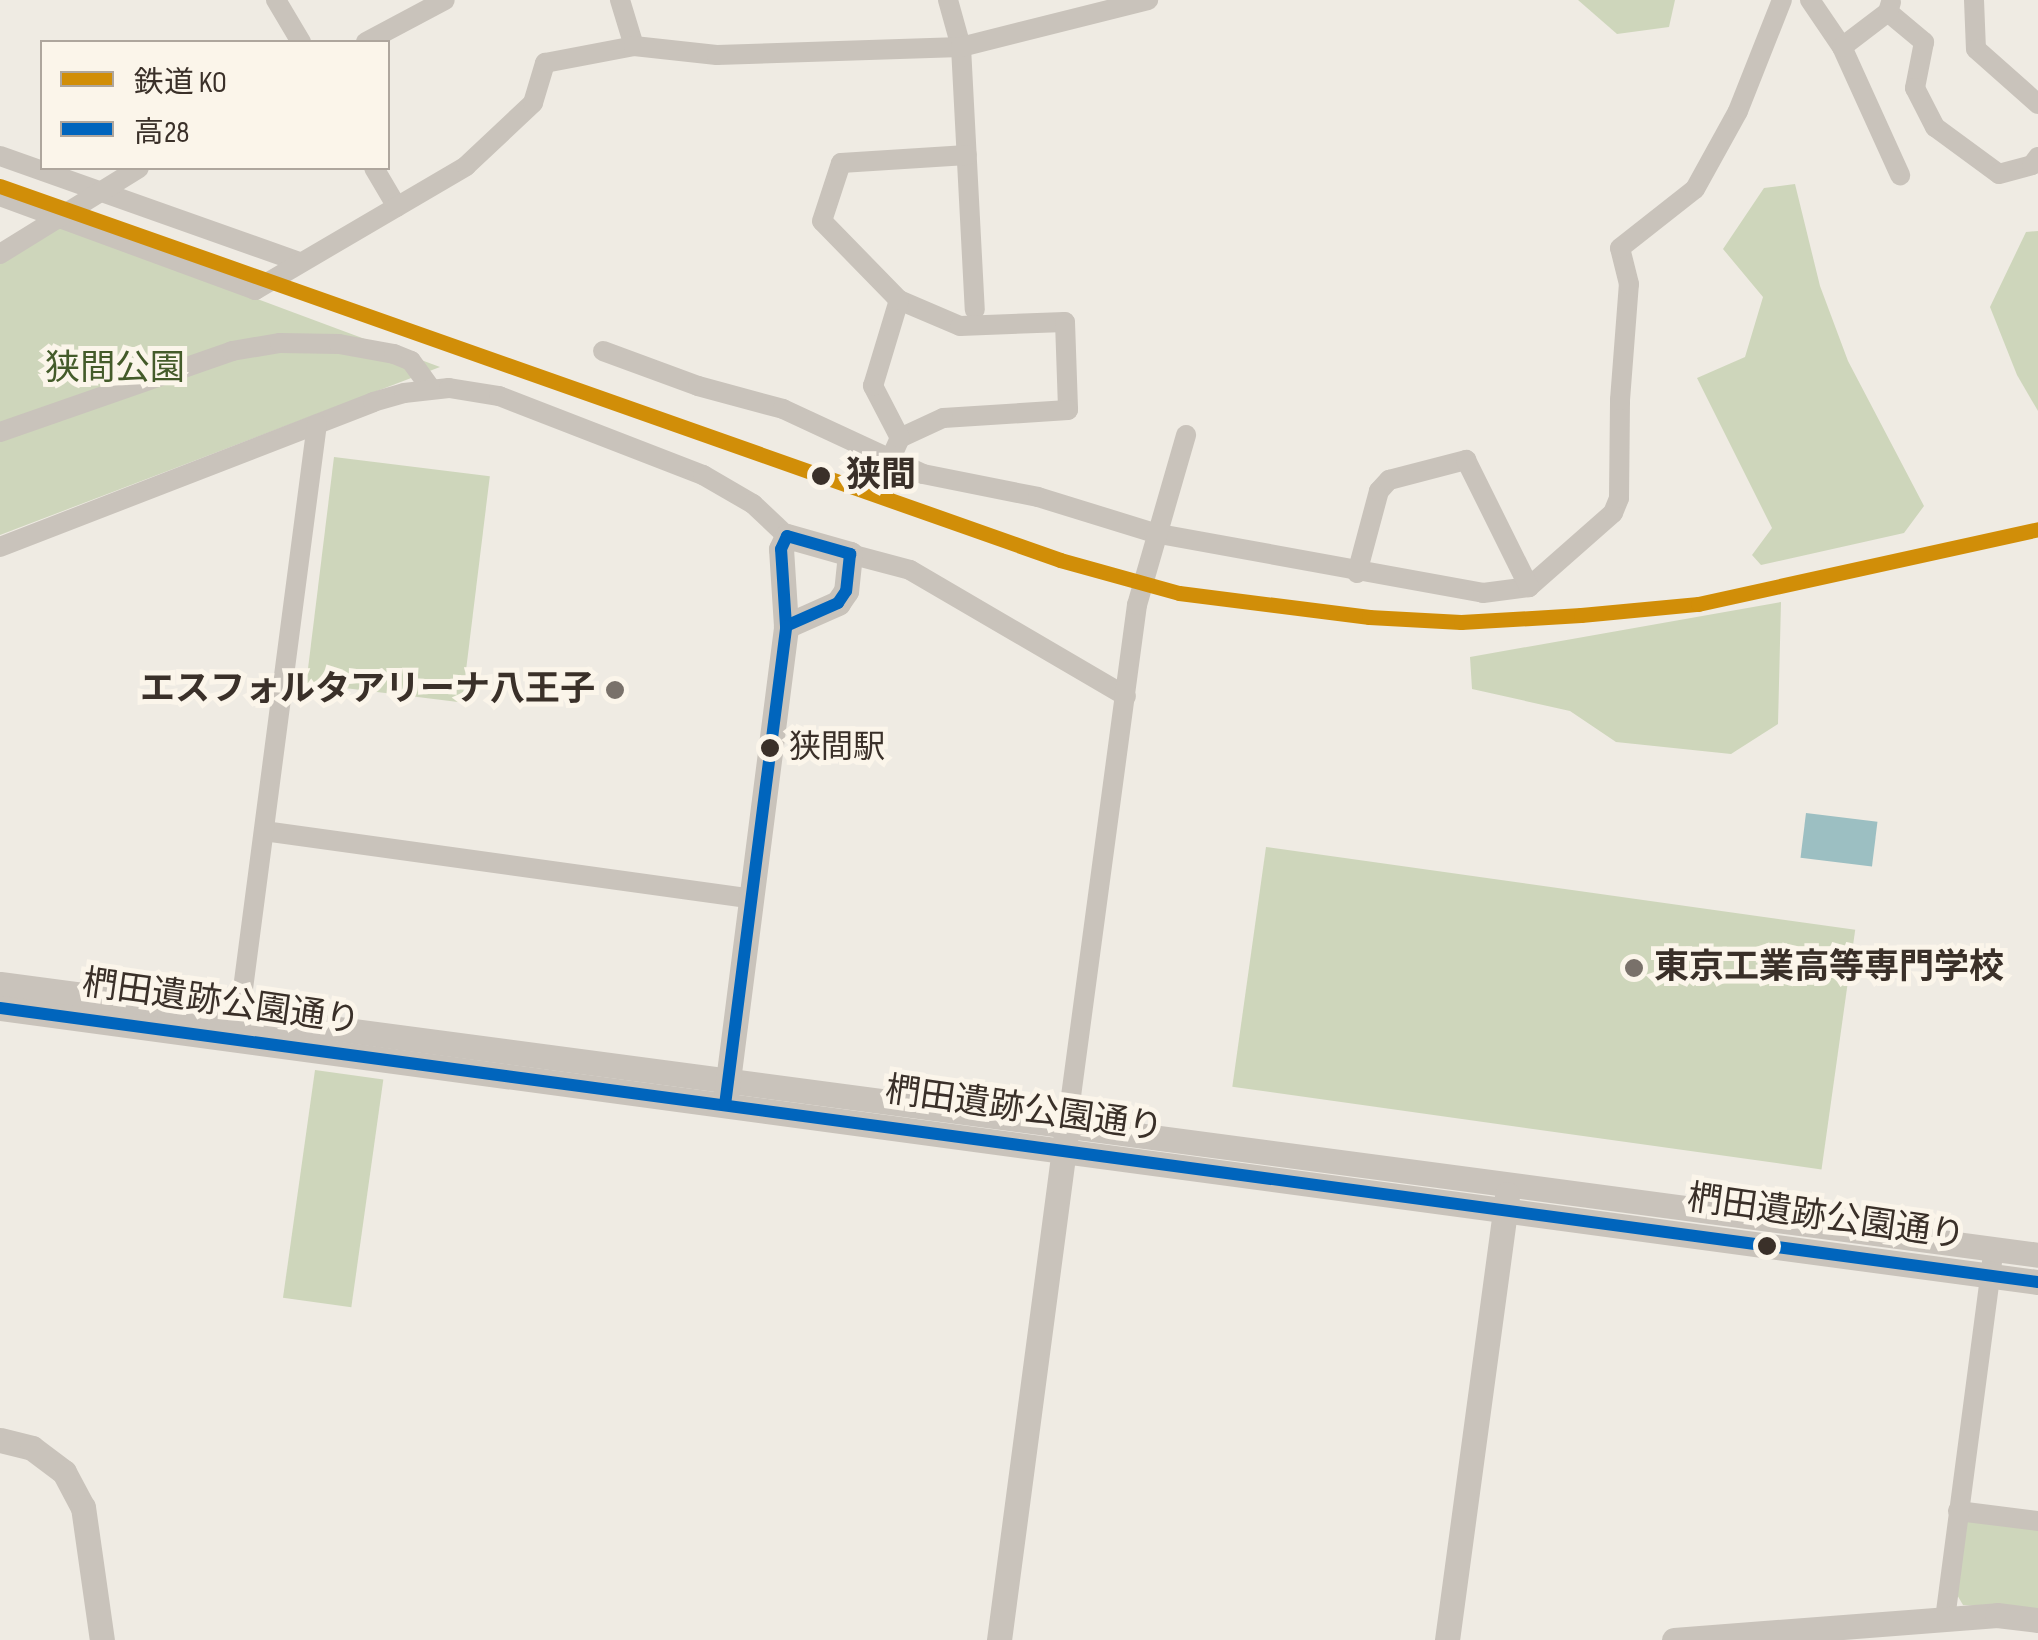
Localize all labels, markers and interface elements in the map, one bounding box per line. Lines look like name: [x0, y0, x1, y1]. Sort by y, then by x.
legend: [40, 40, 390, 170]
text: 鉄道 KO: [134, 65, 227, 101]
text: 高28: [134, 115, 190, 151]
park label: 狭間公園: [45, 348, 185, 390]
place label: 狭間: [846, 455, 916, 497]
marker: 狭間: [805, 460, 837, 492]
place label: エスフォルタアリーナ八王子: [140, 669, 595, 711]
marker: エスフォルタアリーナ八王子: [604, 679, 626, 701]
place label: 狭間駅: [789, 729, 885, 767]
marker: 狭間駅: [760, 738, 780, 758]
place label: 東京工業高等専門学校: [1654, 947, 2004, 989]
marker: 東京工業高等専門学校: [1623, 957, 1645, 979]
street label: 椚田遺跡公園通り: [79, 963, 363, 1043]
street label: 椚田遺跡公園通り: [882, 1070, 1166, 1150]
street label: 椚田遺跡公園通り: [1684, 1178, 1968, 1258]
unlabelled marker: [1757, 1236, 1777, 1256]

